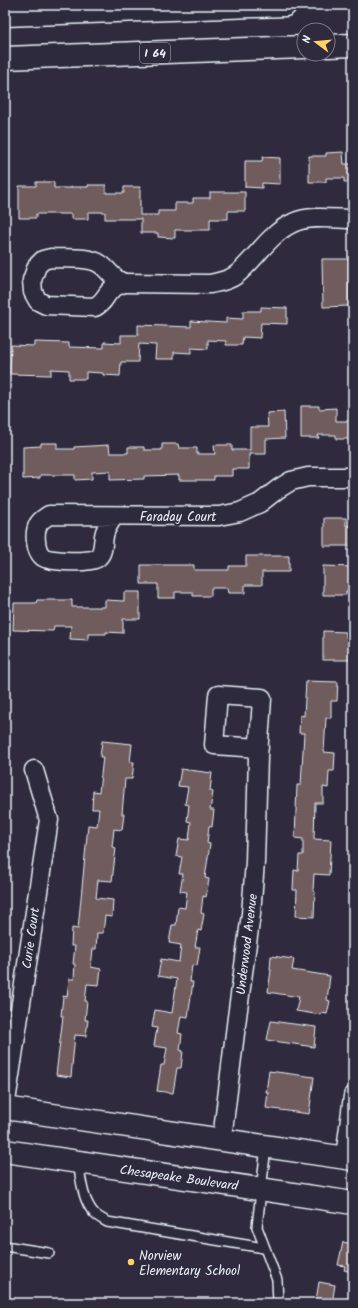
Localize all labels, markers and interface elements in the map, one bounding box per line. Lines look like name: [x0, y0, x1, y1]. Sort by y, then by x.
north arrow: [296, 22, 336, 62]
text: N: [298, 34, 317, 45]
road number: I 64: [140, 43, 170, 63]
street label: Faraday Court: [140, 507, 217, 528]
street label: Underwood Avenue: [231, 892, 264, 996]
street label: Curie Court: [17, 905, 46, 970]
street label: Chesapeake Boulevard: [118, 1160, 240, 1197]
place label: Norview Elementary School: [139, 1246, 240, 1282]
marker: Norview Elementary School: [126, 1257, 136, 1267]

